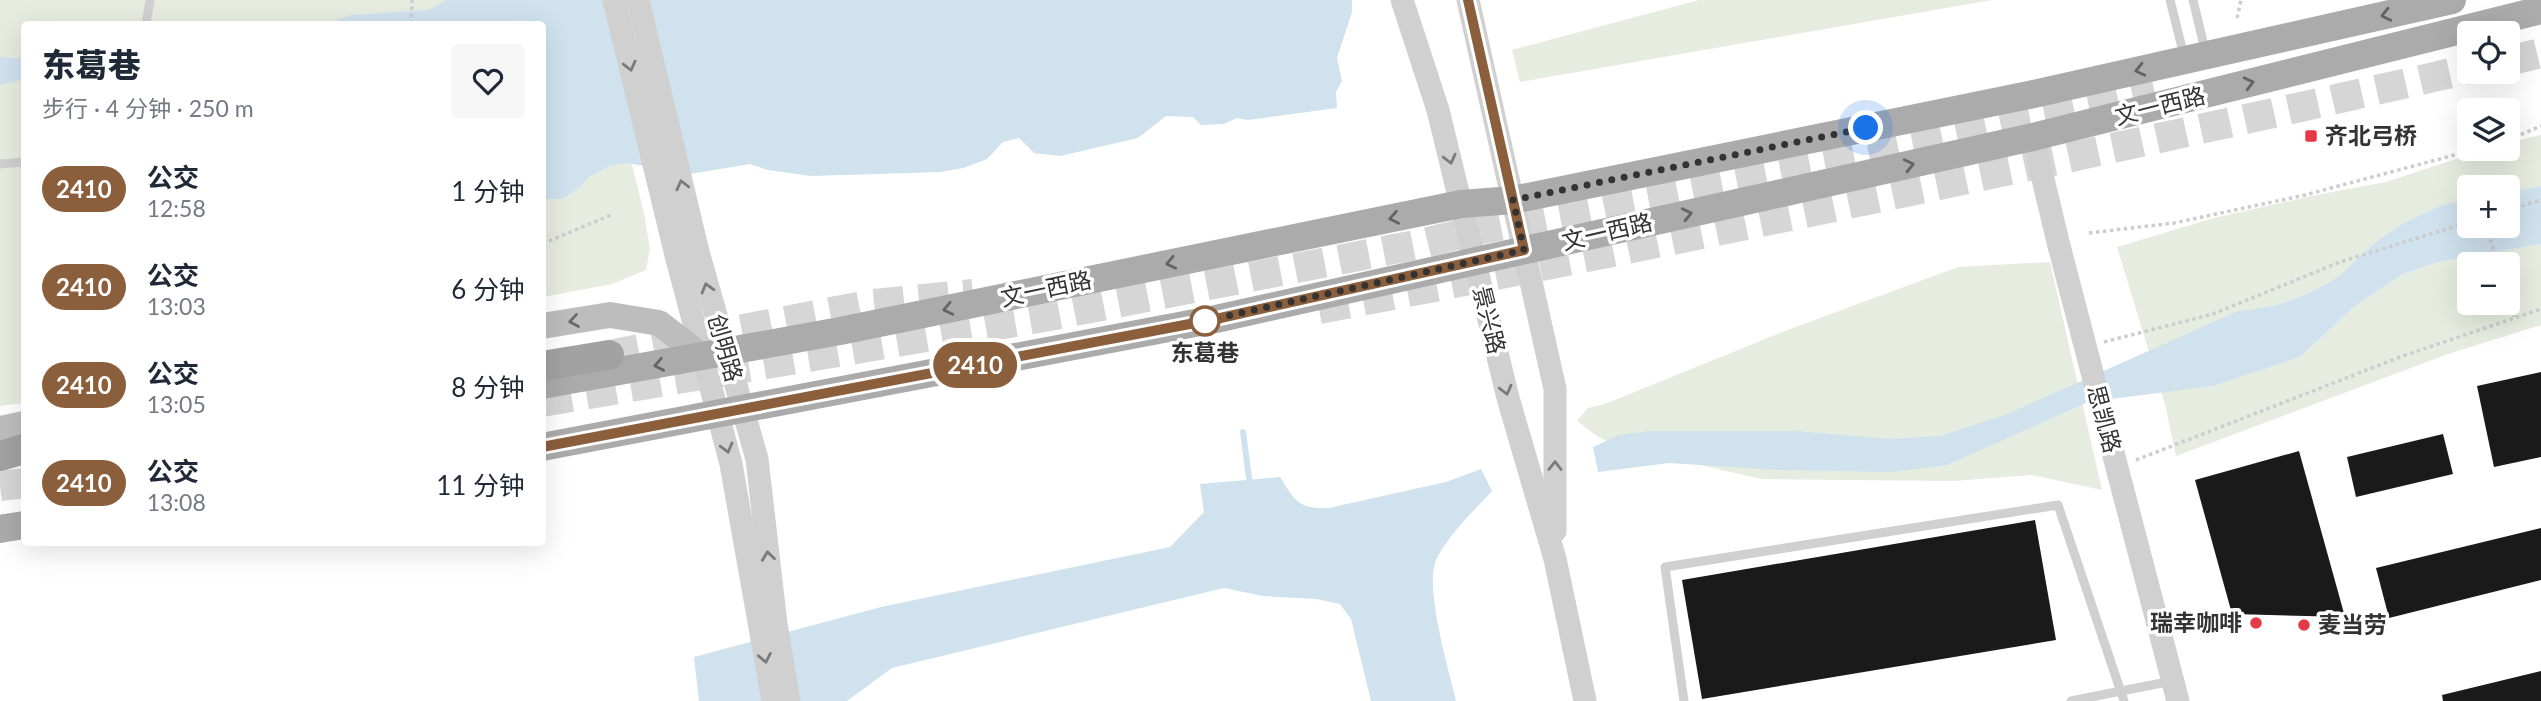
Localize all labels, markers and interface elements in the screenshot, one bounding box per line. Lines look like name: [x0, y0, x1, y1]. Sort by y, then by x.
one-way arrow: [2380, 7, 2392, 21]
map controls: [2457, 21, 2520, 315]
button: locate: [2457, 21, 2520, 84]
text: 东葛巷: [42, 44, 141, 84]
button: heart: [451, 44, 525, 118]
one-way arrow: [622, 60, 636, 72]
one-way arrow: [2134, 62, 2146, 77]
one-way arrow: [2243, 77, 2255, 91]
street label: 文一西路: [2112, 80, 2208, 130]
text: 步行 · 4 分钟 · 250 m: [42, 94, 254, 122]
button: layers: [2457, 98, 2520, 161]
your location: [1848, 110, 1883, 145]
place label: 齐北弓桥: [2325, 121, 2417, 149]
marker: 齐北弓桥: [2303, 128, 2319, 144]
one-way arrow: [1442, 153, 1456, 165]
one-way arrow: [1903, 159, 1915, 173]
text: 公交: [147, 161, 199, 193]
text: 2410: [56, 174, 112, 203]
text: 1 分钟: [451, 175, 525, 207]
button: +: [2457, 175, 2520, 238]
one-way arrow: [676, 179, 690, 191]
text: 12:58: [147, 194, 206, 222]
street label: 文一西路: [1559, 207, 1655, 255]
one-way arrow: [1681, 208, 1693, 223]
one-way arrow: [1388, 210, 1400, 225]
button: −: [2457, 252, 2520, 315]
one-way arrow: [1165, 254, 1177, 269]
text: 公交: [147, 259, 199, 291]
street label: 文一西路: [998, 265, 1094, 311]
text: 2410: [56, 272, 112, 301]
text: 6 分钟: [451, 273, 525, 305]
one-way arrow: [701, 282, 716, 294]
street label: 景兴路: [1468, 283, 1512, 357]
text: 13:03: [147, 292, 206, 320]
one-way arrow: [942, 301, 954, 316]
marker: 东葛巷: [1190, 306, 1220, 336]
street label: 创明路: [703, 311, 749, 385]
one-way arrow: [568, 313, 579, 328]
place label: 东葛巷: [1171, 338, 1240, 366]
line badge: 2410: [926, 342, 1024, 388]
text: 2410: [947, 350, 1003, 379]
text: 公交: [147, 357, 199, 389]
one-way arrow: [653, 357, 665, 372]
text: 2410: [56, 370, 112, 399]
text: 8 分钟: [451, 371, 525, 403]
street label: 思凯路: [2083, 382, 2127, 456]
one-way arrow: [1498, 384, 1512, 396]
text: 13:05: [147, 390, 206, 418]
one-way arrow: [719, 442, 733, 454]
text: 公交: [147, 455, 199, 487]
one-way arrow: [1547, 460, 1563, 471]
text: 2410: [56, 468, 112, 497]
text: 11 分钟: [436, 469, 525, 501]
text: 13:08: [147, 488, 206, 516]
one-way arrow: [761, 551, 776, 562]
place label: 瑞幸咖啡: [2150, 608, 2242, 636]
place label: 麦当劳: [2318, 610, 2387, 638]
marker: 瑞幸咖啡: [2248, 615, 2264, 631]
marker: 麦当劳: [2296, 617, 2312, 633]
one-way arrow: [756, 652, 771, 664]

